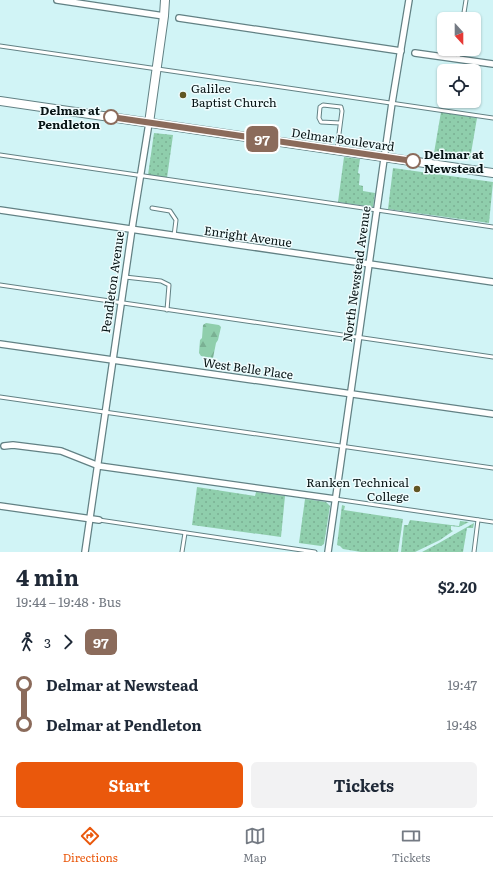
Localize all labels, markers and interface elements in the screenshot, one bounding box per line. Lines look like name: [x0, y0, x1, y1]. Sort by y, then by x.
north arrow: [437, 12, 481, 56]
map controls: [437, 12, 481, 108]
button: locate: [437, 64, 481, 108]
place label: Galilee Baptist Church: [191, 79, 277, 111]
marker: Galilee Baptist Church: [178, 90, 188, 100]
place label: Delmar at Pendleton: [38, 101, 101, 133]
marker: Delmar at Pendleton: [103, 109, 119, 125]
street label: Delmar Boulevard: [290, 123, 396, 155]
line badge: 97: [244, 126, 280, 152]
text: 97: [254, 129, 270, 149]
place label: Delmar at Newstead: [424, 145, 485, 177]
marker: Delmar at Newstead: [405, 153, 421, 169]
street label: North Newstead Avenue: [338, 205, 374, 343]
street label: Enright Avenue: [203, 221, 293, 251]
street label: Pendleton Avenue: [96, 230, 128, 334]
street label: West Belle Place: [202, 353, 294, 383]
place label: Ranken Technical College: [306, 473, 409, 505]
marker: Ranken Technical College: [412, 484, 422, 494]
text: 4 min: [16, 560, 79, 593]
text: $2.20: [438, 575, 477, 598]
text: 19:44 – 19:48 · Bus: [16, 592, 121, 611]
icon: walk: [16, 631, 38, 653]
icon: forward: [57, 631, 79, 653]
text: 97: [93, 632, 109, 652]
text: 3: [44, 633, 51, 652]
text: Delmar at Newstead: [46, 673, 198, 696]
text: 19:47: [448, 675, 477, 694]
text: Delmar at Pendleton: [46, 713, 202, 736]
text: 19:48: [447, 715, 477, 734]
button: Start: [16, 762, 243, 808]
button: Tickets: [251, 762, 477, 808]
tab: Directions: [63, 825, 118, 865]
tab: Map: [243, 825, 266, 865]
tab: Tickets: [392, 825, 430, 865]

